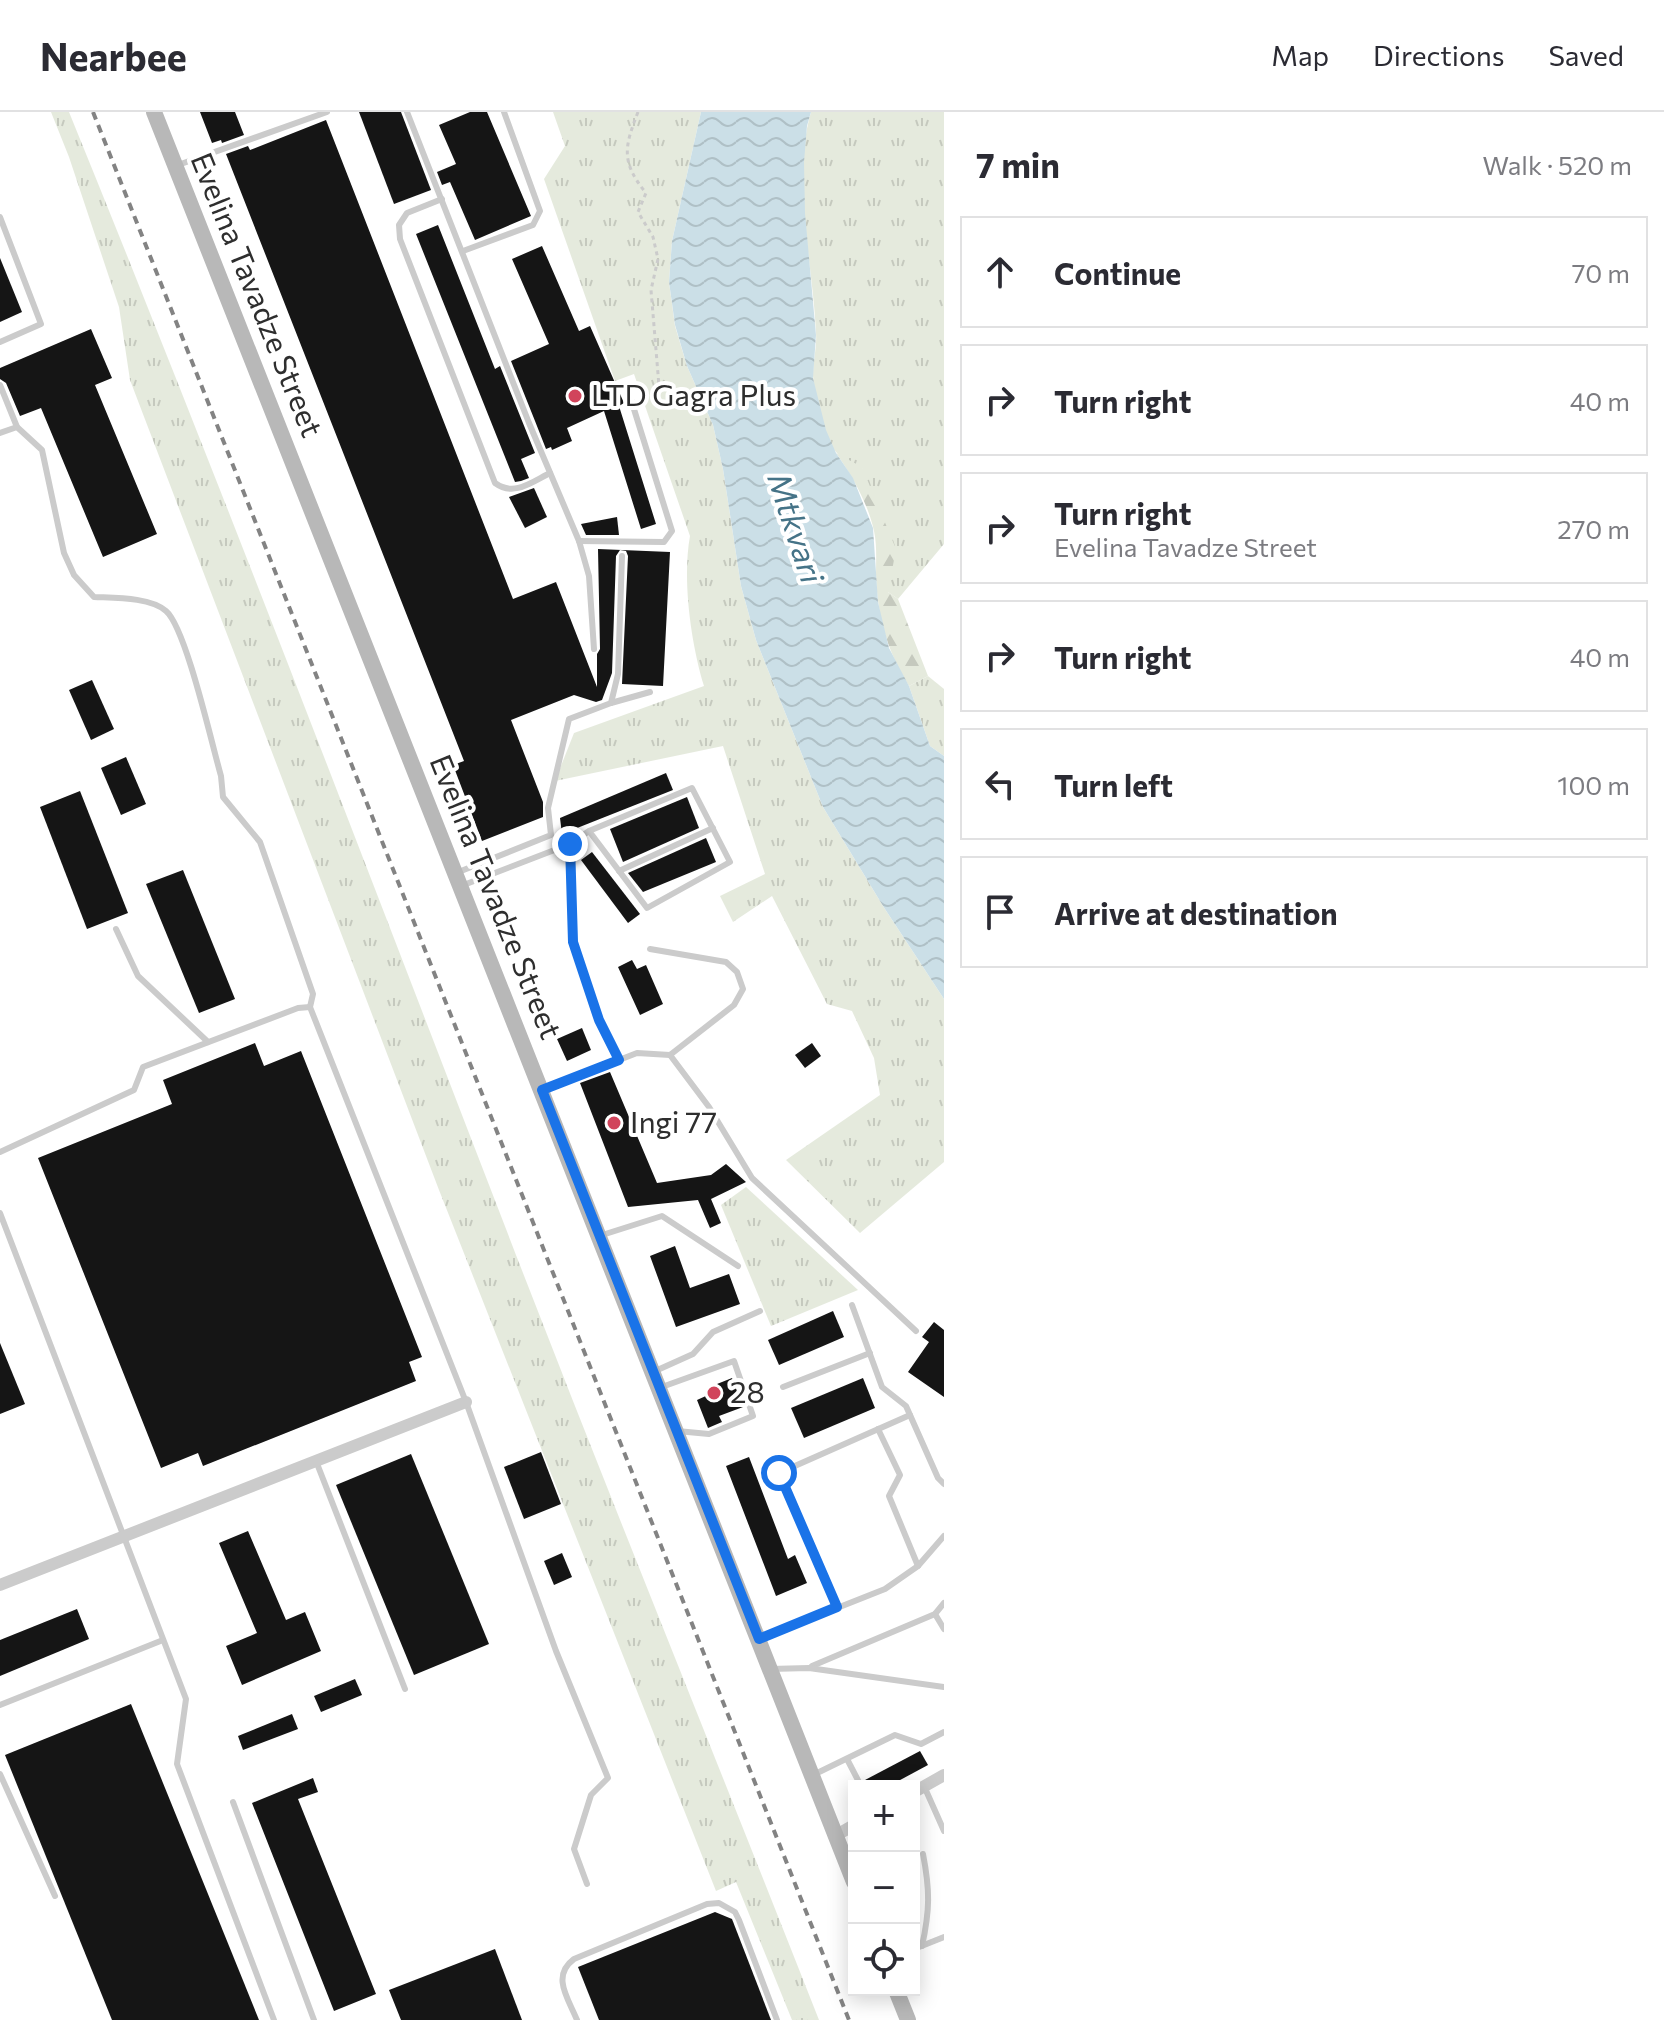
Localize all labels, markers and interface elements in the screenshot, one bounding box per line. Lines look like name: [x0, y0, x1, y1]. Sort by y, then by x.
text: Nearbee: [40, 32, 187, 79]
text: Map: [1271, 38, 1329, 72]
text: Directions: [1373, 38, 1504, 72]
text: Saved: [1548, 38, 1624, 72]
text: 7 min: [976, 143, 1060, 185]
street label: Evelina Tavadze Street: [184, 147, 332, 442]
text: Walk · 520 m: [1483, 149, 1632, 180]
icon: ahead: [978, 250, 1022, 294]
text: Continue: [1054, 254, 1181, 291]
text: 70 m: [1572, 257, 1630, 288]
place label: LTD Gagra Plus: [591, 375, 796, 412]
icon: right: [978, 378, 1022, 422]
text: Turn right: [1054, 382, 1191, 419]
text: 40 m: [1570, 385, 1630, 416]
marker: LTD Gagra Plus: [566, 387, 584, 405]
water label: Mtkvari: [760, 467, 834, 590]
text: Turn right: [1054, 494, 1191, 531]
icon: right: [978, 506, 1022, 550]
text: 270 m: [1557, 513, 1630, 544]
text: Evelina Tavadze Street: [1054, 531, 1317, 562]
icon: right: [978, 634, 1022, 678]
text: Turn right: [1054, 638, 1191, 675]
text: 40 m: [1570, 641, 1630, 672]
street label: Evelina Tavadze Street: [423, 749, 571, 1044]
icon: left: [978, 762, 1022, 806]
text: Turn left: [1054, 766, 1173, 803]
text: 100 m: [1557, 769, 1630, 800]
route end: [552, 826, 588, 862]
icon: arrive: [978, 890, 1022, 934]
text: Arrive at destination: [1054, 894, 1338, 931]
place label: Ingi 77: [630, 1102, 717, 1139]
marker: Ingi 77: [605, 1114, 623, 1132]
place label: 28: [730, 1372, 765, 1409]
marker: 28: [705, 1384, 723, 1402]
route start: [761, 1455, 797, 1491]
map controls: [848, 1780, 920, 1996]
button: +: [848, 1780, 920, 1852]
button: −: [848, 1852, 920, 1924]
button: locate: [848, 1924, 920, 1996]

